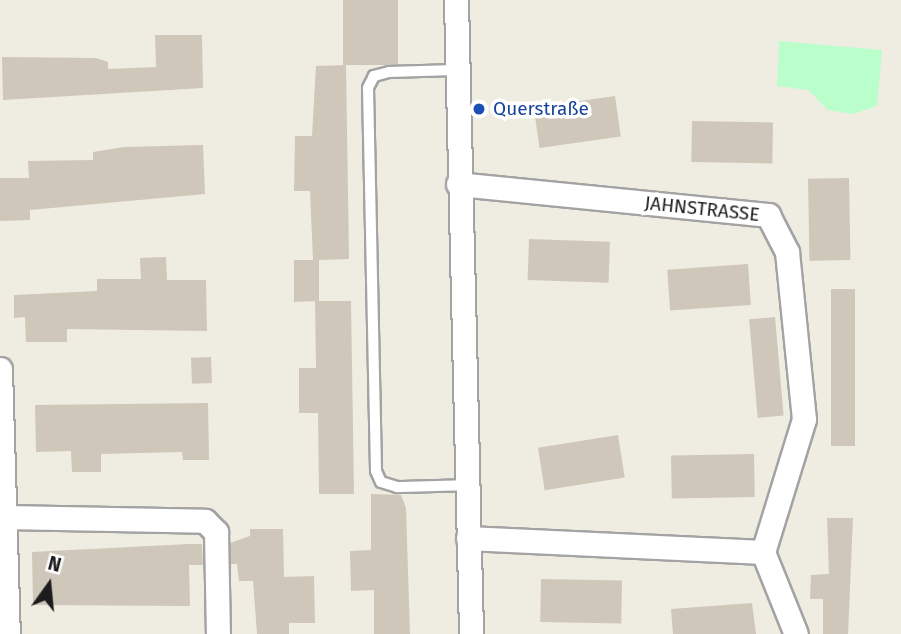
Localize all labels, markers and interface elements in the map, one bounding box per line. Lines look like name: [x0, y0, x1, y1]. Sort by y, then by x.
place label: Querstraße: [493, 98, 589, 120]
marker: Querstraße: [471, 101, 487, 117]
street label: JAHNSTRASSE: [643, 192, 761, 226]
north arrow: [14, 550, 84, 620]
text: N: [45, 551, 64, 577]

